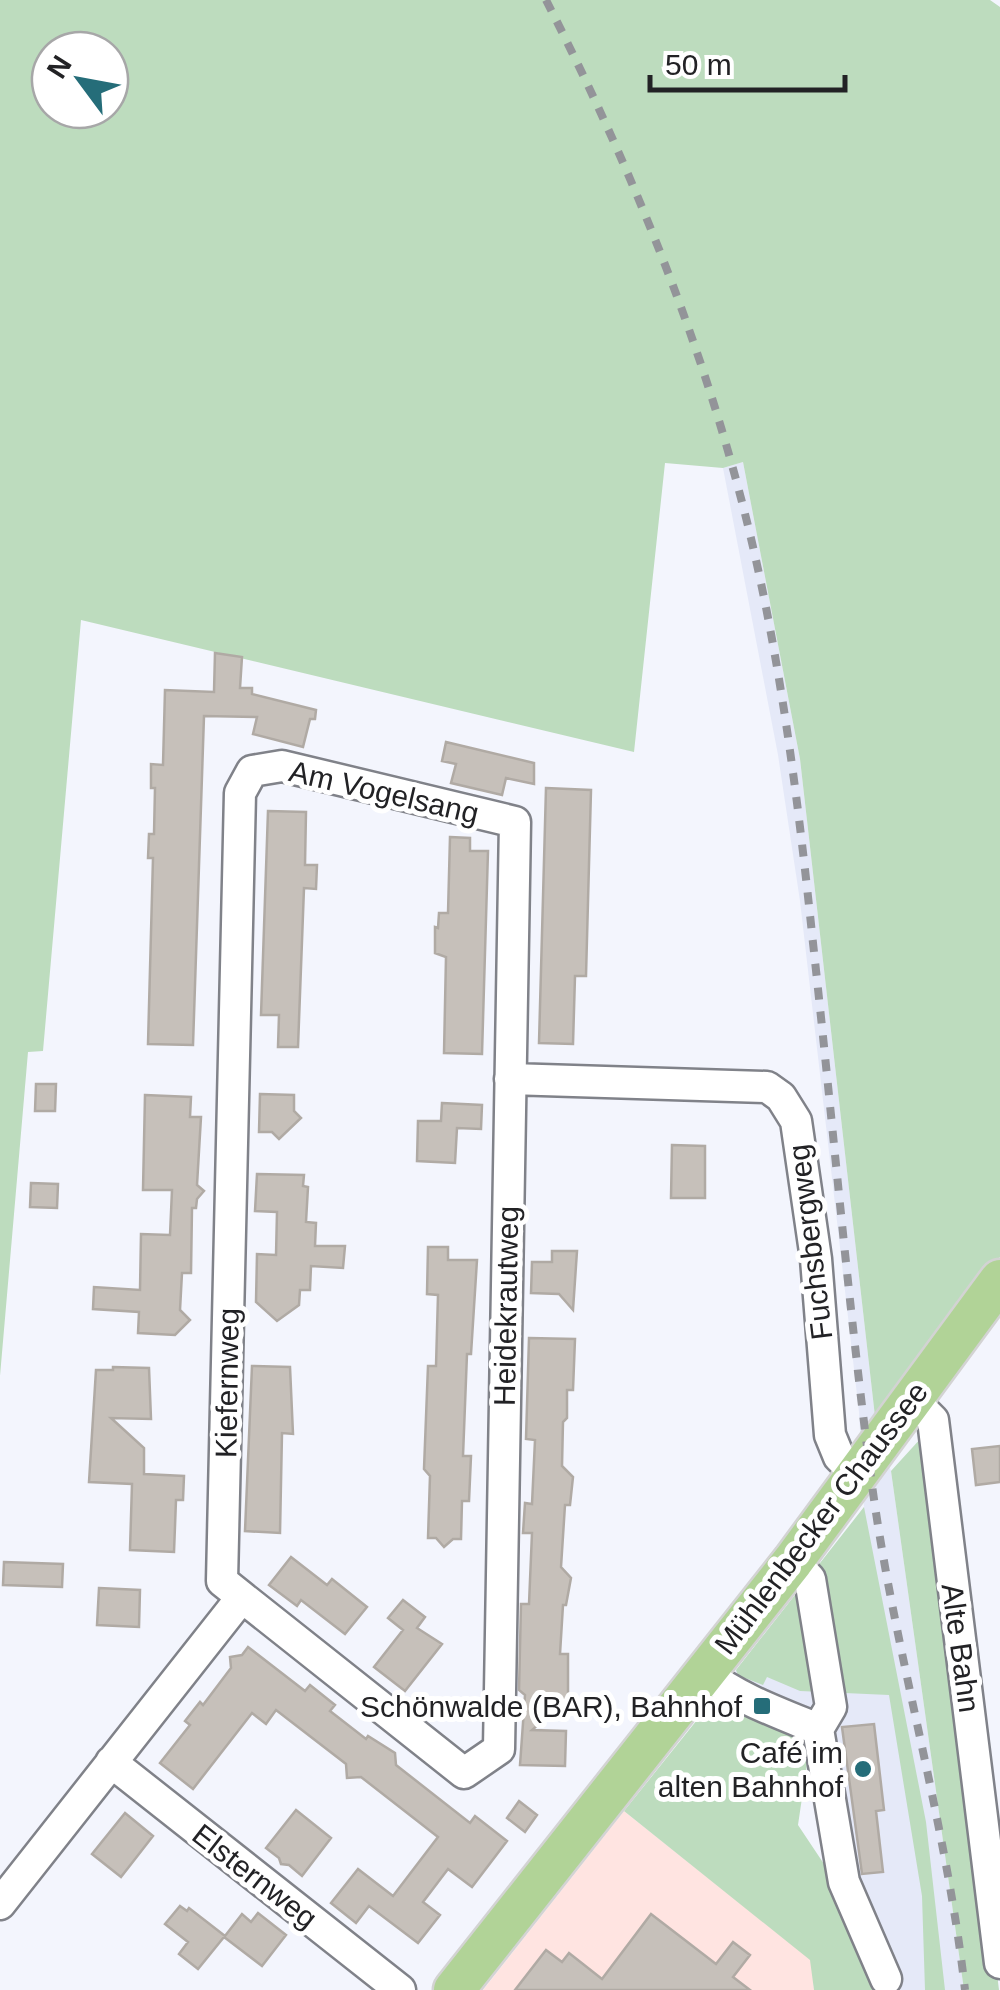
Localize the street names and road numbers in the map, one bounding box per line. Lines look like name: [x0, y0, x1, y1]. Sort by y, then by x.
street label: Am Vogelsang: [286, 754, 482, 830]
street label: Fuchsbergweg: [782, 1142, 838, 1342]
street label: Heidekrautweg: [488, 1206, 524, 1406]
street label: Kiefernweg: [209, 1308, 245, 1458]
street label: Mühlenbecker Chaussee: [708, 1376, 934, 1660]
street label: Alte Bahn: [936, 1581, 986, 1715]
street label: Elsternweg: [186, 1817, 324, 1935]

